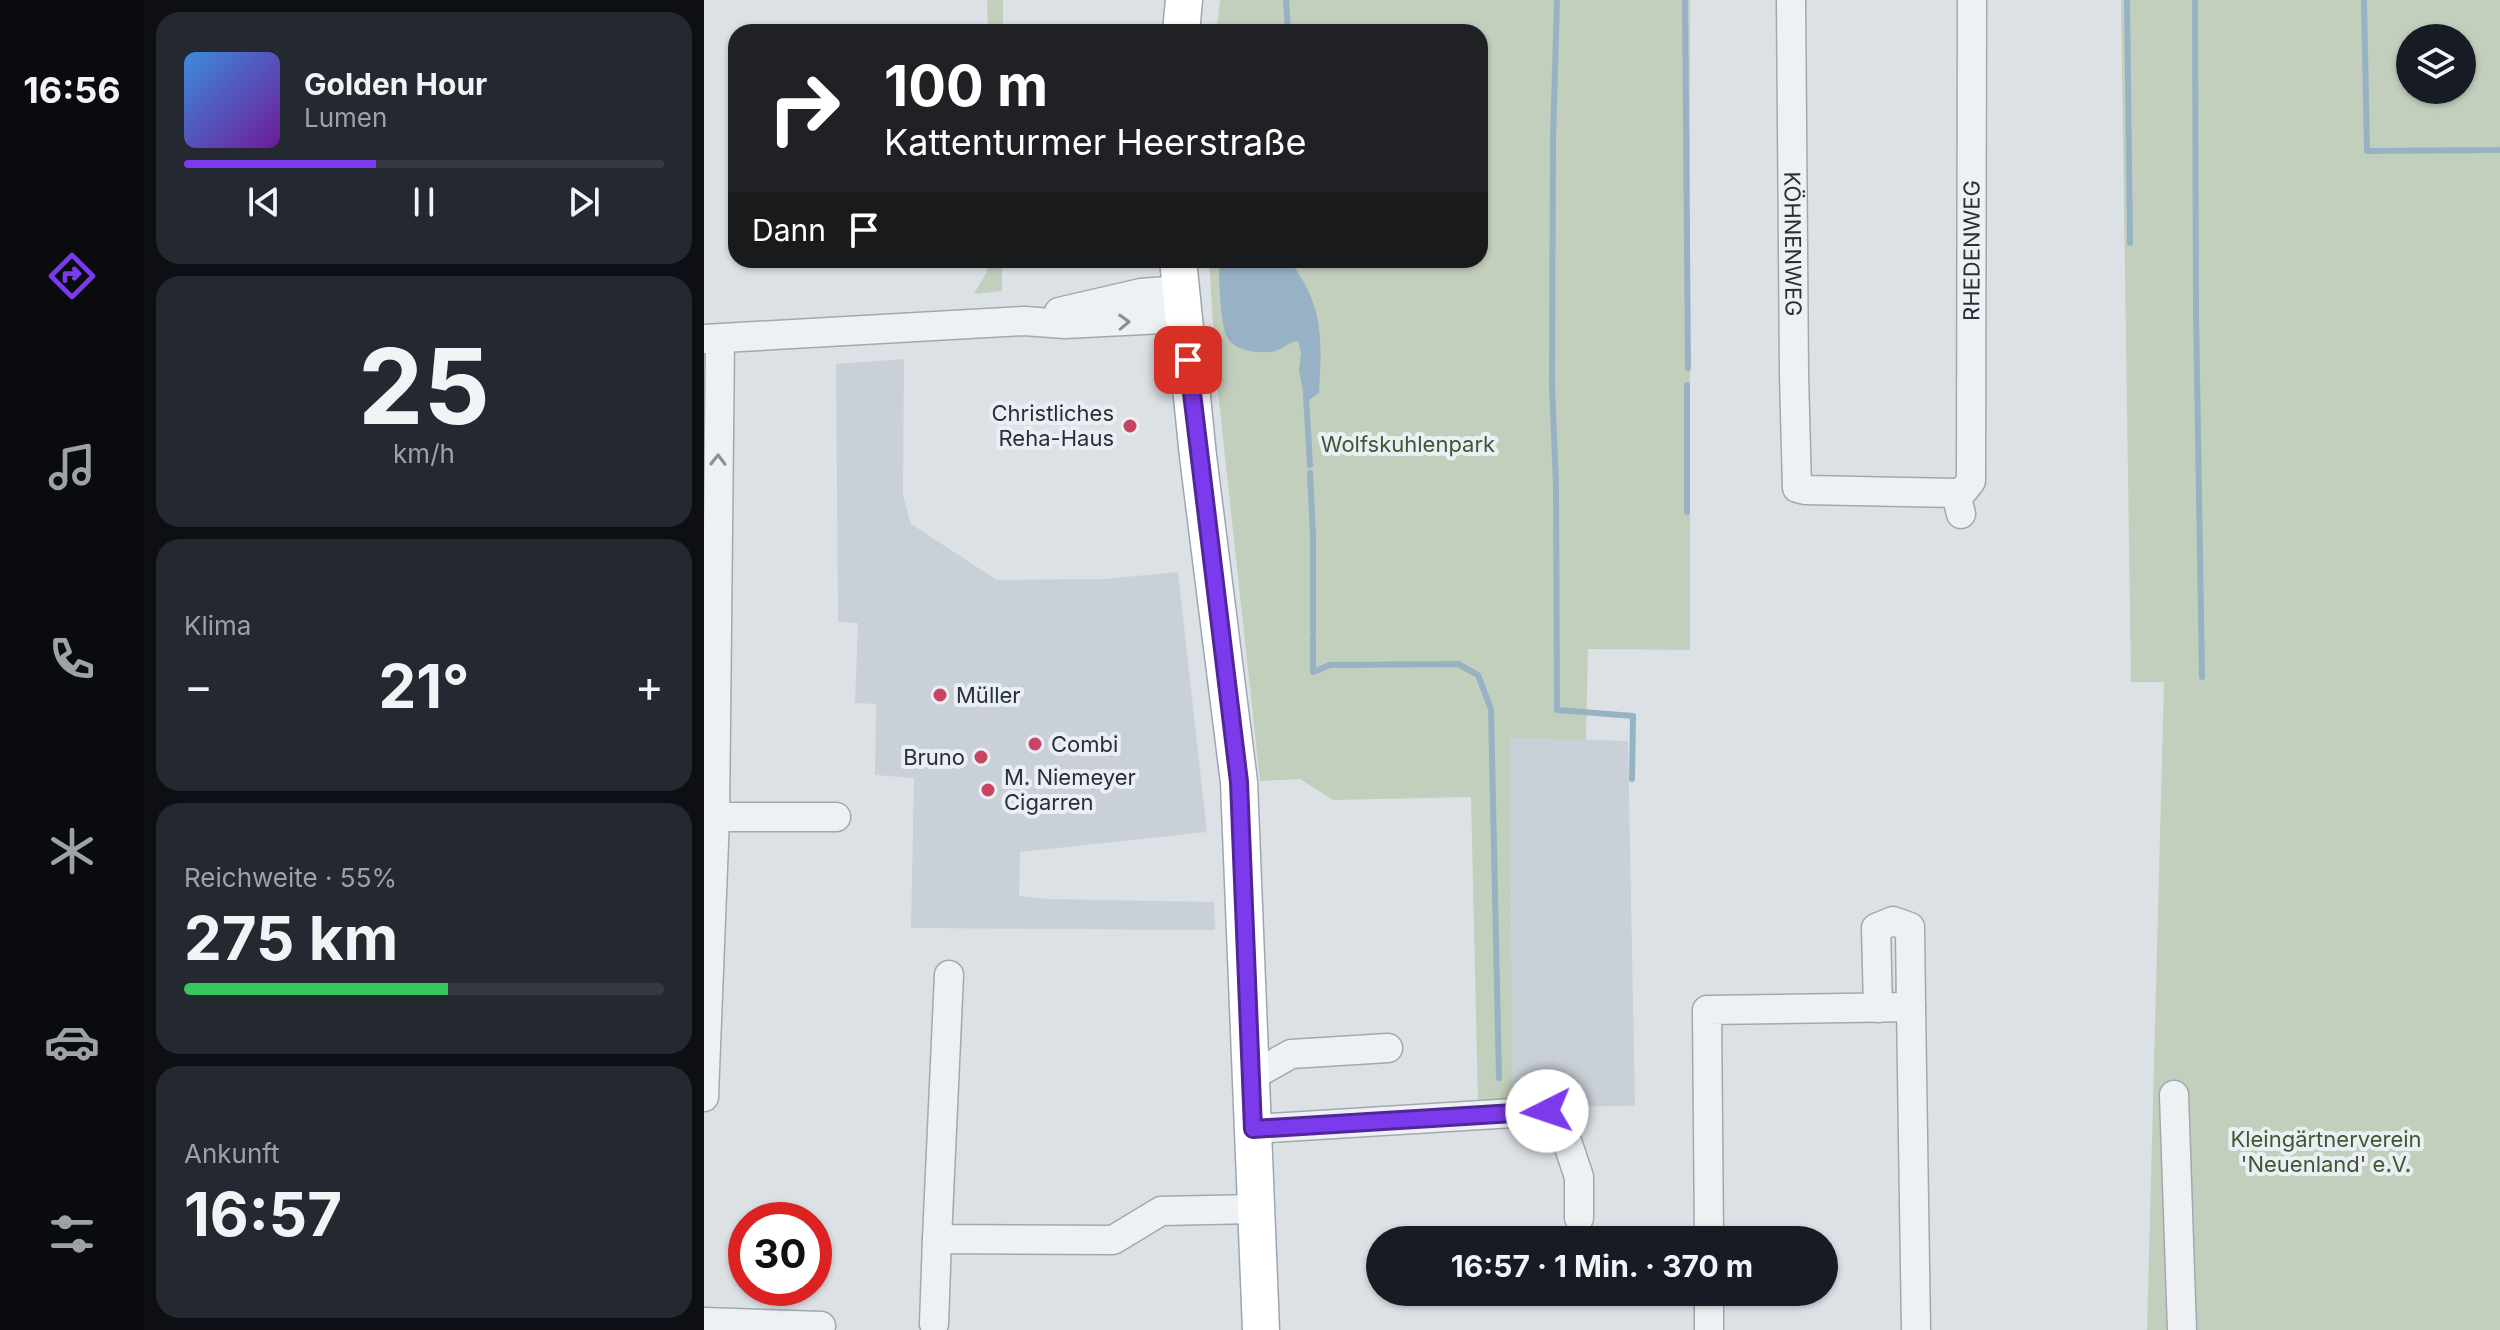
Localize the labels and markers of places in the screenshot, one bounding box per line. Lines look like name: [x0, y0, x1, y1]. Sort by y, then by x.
pin: [1154, 326, 1222, 394]
place label: Christliches Reha-Haus: [991, 400, 1114, 451]
marker: Christliches Reha-Haus: [1121, 417, 1139, 435]
place label: Müller: [956, 682, 1021, 708]
marker: Müller: [931, 686, 949, 704]
place label: Combi: [1051, 731, 1118, 757]
marker: Combi: [1026, 735, 1044, 753]
place label: Bruno: [903, 744, 965, 770]
marker: Bruno: [972, 748, 990, 766]
place label: M. Niemeyer Cigarren: [1004, 764, 1136, 815]
marker: M. Niemeyer Cigarren: [979, 781, 997, 799]

